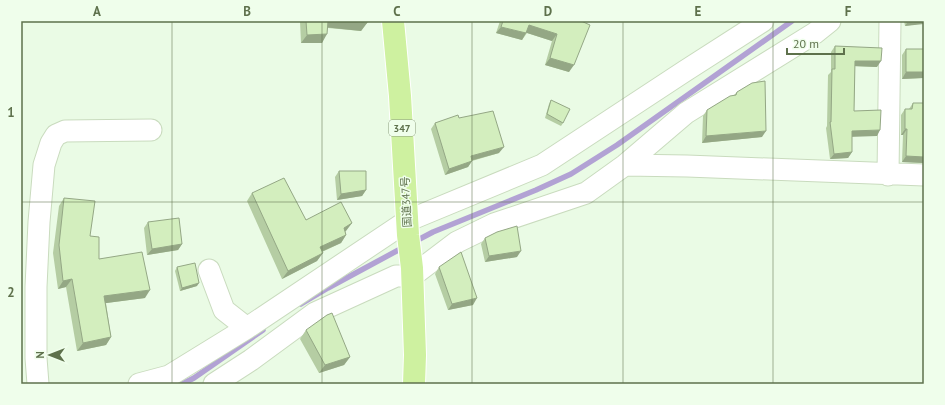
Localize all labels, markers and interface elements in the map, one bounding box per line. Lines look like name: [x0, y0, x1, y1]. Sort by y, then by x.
text: A: [93, 3, 101, 20]
text: B: [243, 3, 251, 20]
text: C: [393, 3, 401, 20]
text: D: [544, 3, 552, 20]
text: E: [695, 3, 702, 20]
text: F: [845, 3, 852, 20]
scale bar: [787, 30, 844, 56]
text: 20 m: [793, 36, 819, 51]
text: 1: [7, 104, 15, 121]
road number: 347: [389, 120, 415, 136]
street label: 国道347号: [398, 176, 414, 228]
text: 2: [7, 284, 15, 301]
north arrow: [30, 335, 70, 375]
text: N: [33, 351, 47, 359]

